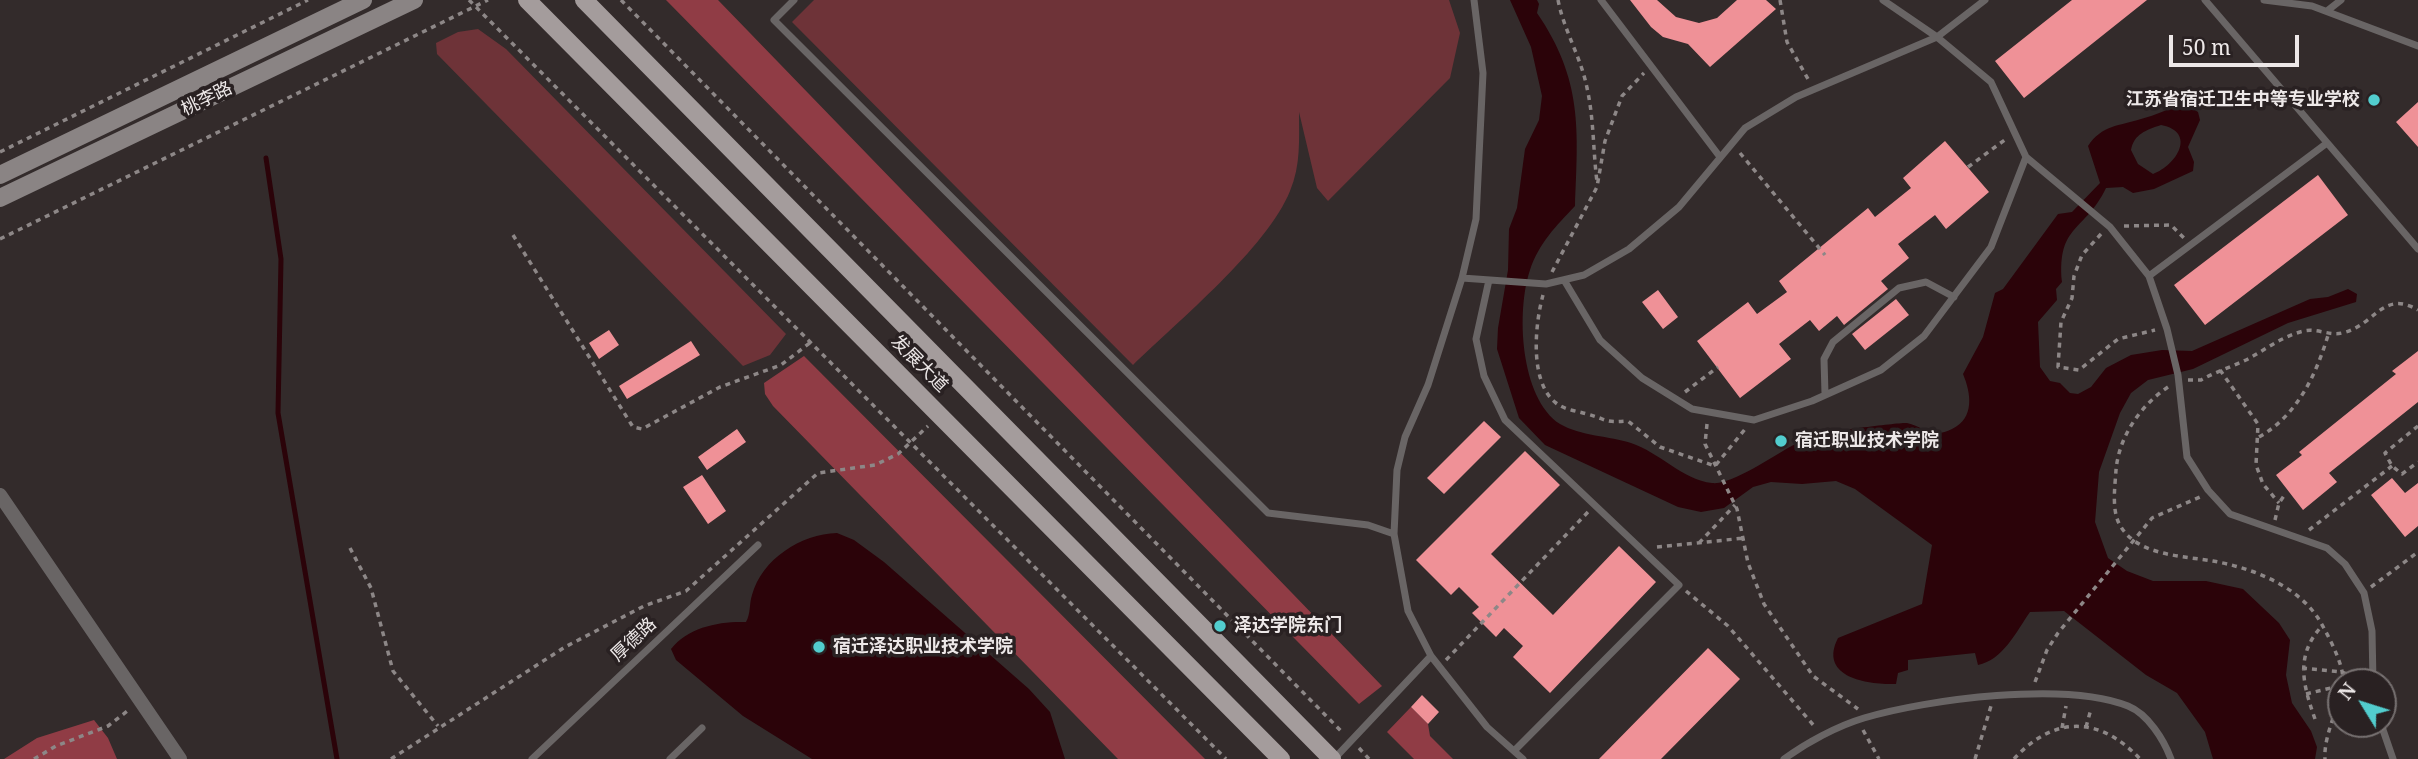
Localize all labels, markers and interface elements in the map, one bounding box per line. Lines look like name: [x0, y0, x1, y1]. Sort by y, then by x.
scale bar: [2173, 21, 2302, 65]
text: 50 m: [2182, 33, 2231, 61]
street label: 桃李路: [178, 77, 236, 121]
place label: 江苏省宿迁卫生中等专业学校: [2126, 89, 2360, 111]
marker: 江苏省宿迁卫生中等专业学校: [2366, 92, 2382, 108]
street label: 发展大道: [886, 331, 952, 397]
place label: 宿迁职业技术学院: [1795, 430, 1939, 452]
marker: 宿迁职业技术学院: [1773, 433, 1789, 449]
street label: 厚德路: [607, 614, 661, 666]
place label: 泽达学院东门: [1234, 615, 1342, 637]
marker: 泽达学院东门: [1212, 618, 1228, 634]
place label: 宿迁泽达职业技术学院: [833, 636, 1013, 658]
marker: 宿迁泽达职业技术学院: [811, 639, 827, 655]
north arrow: [2327, 668, 2397, 738]
text: N: [2332, 677, 2362, 705]

